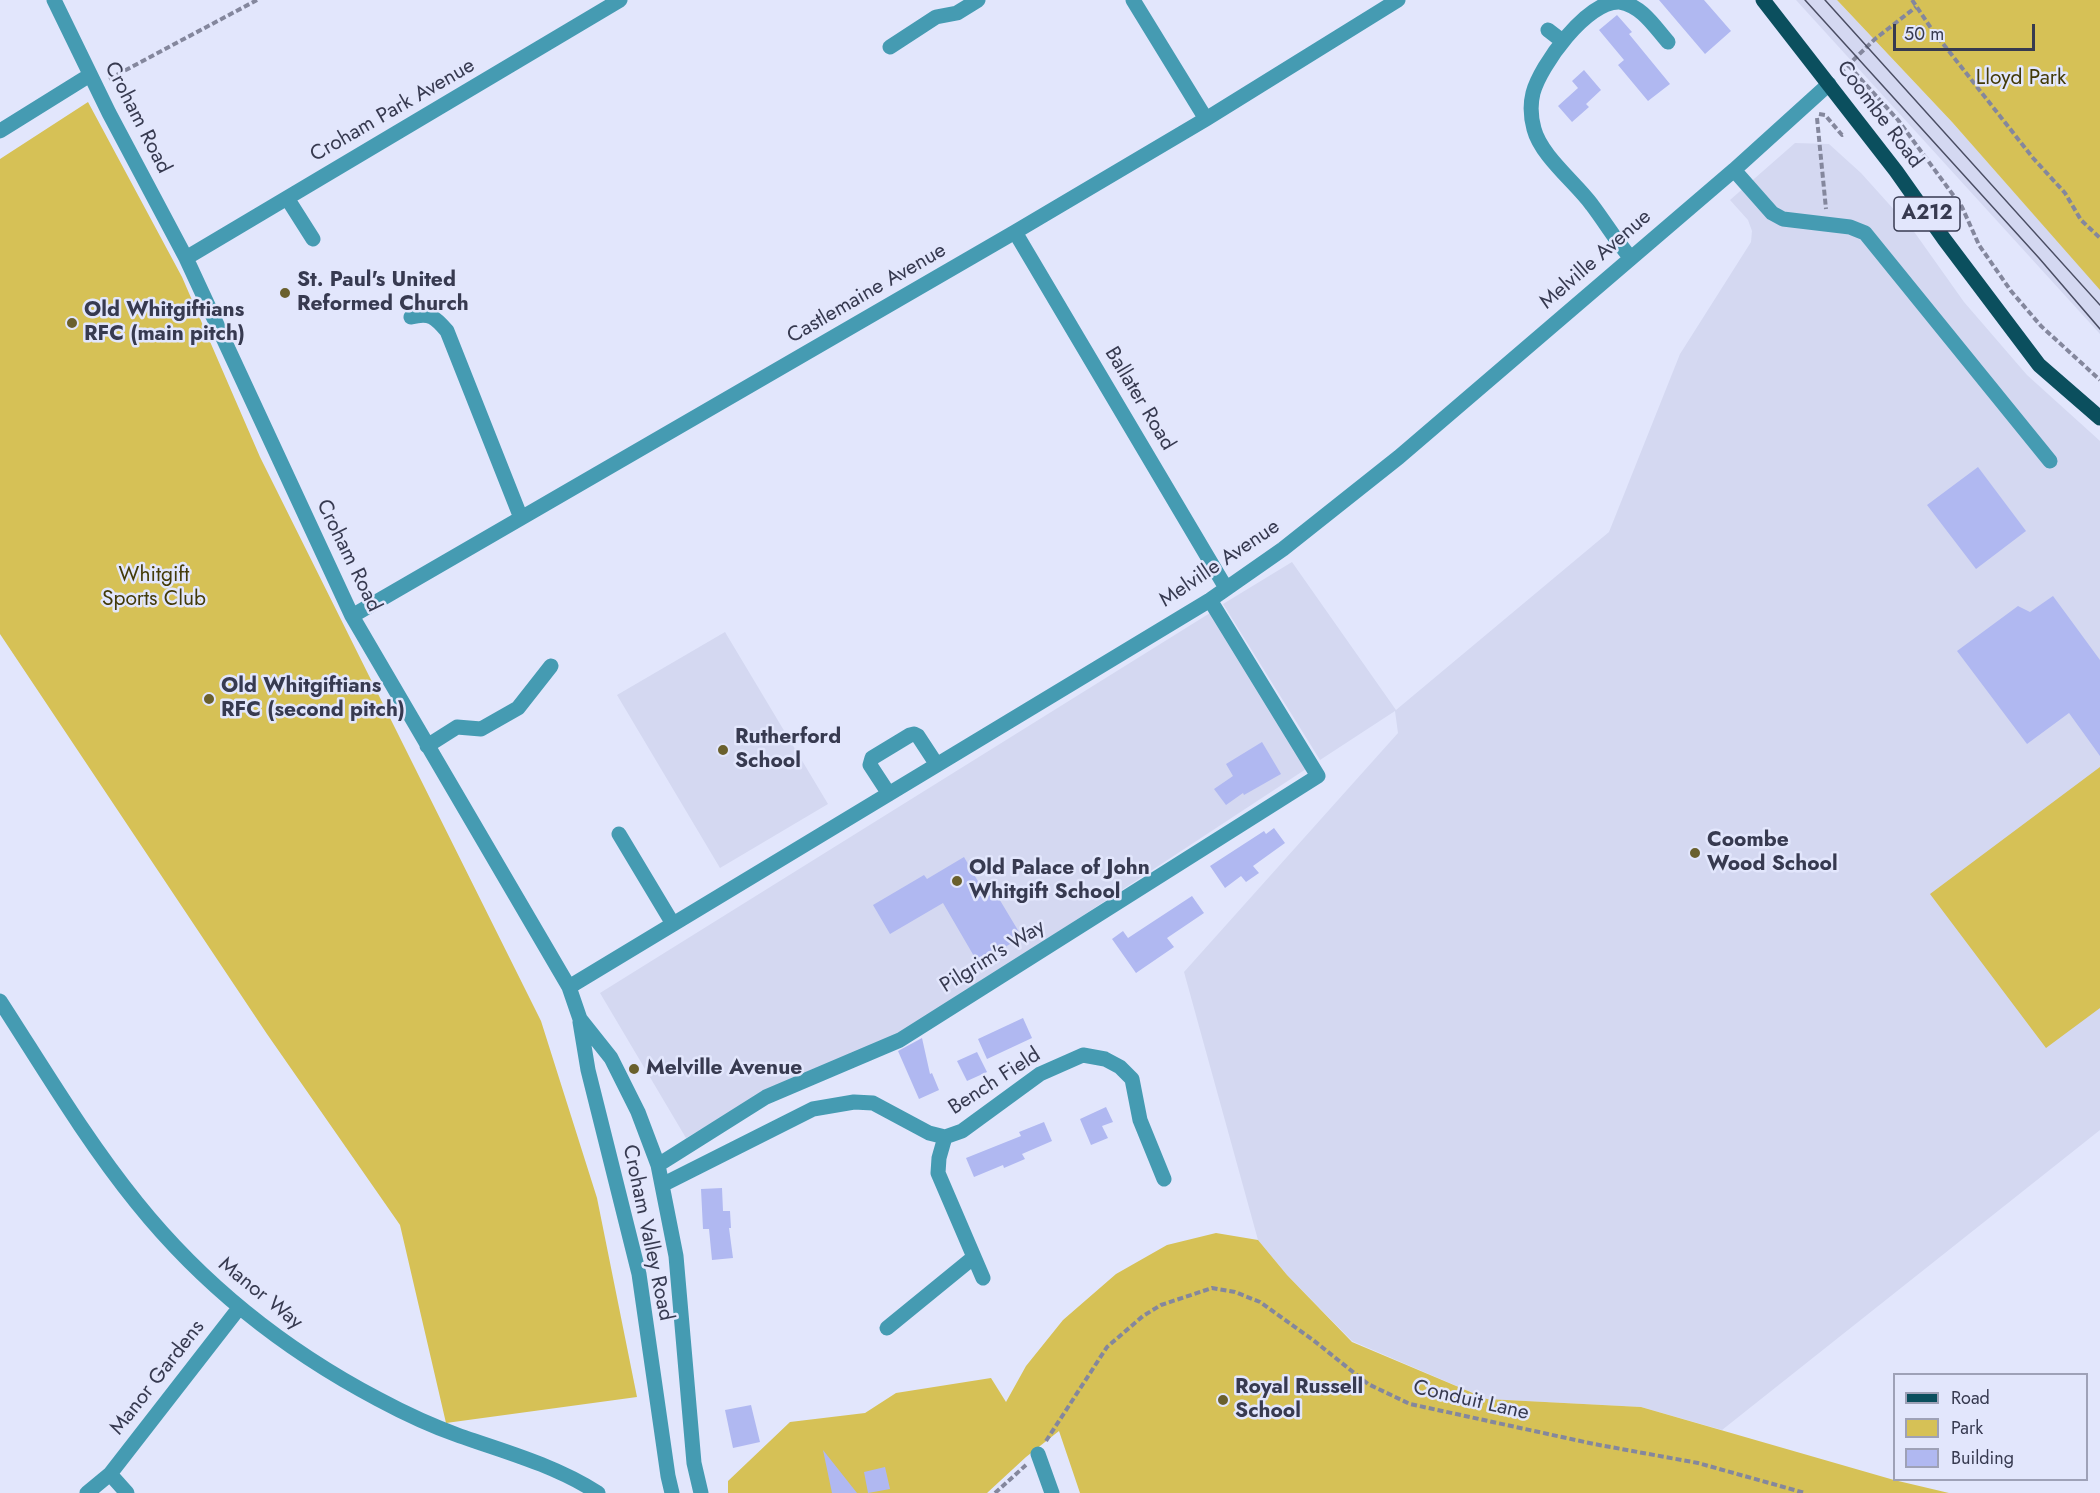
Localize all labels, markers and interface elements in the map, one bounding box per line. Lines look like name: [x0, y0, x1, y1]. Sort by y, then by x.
scale bar: [1896, 12, 2038, 50]
text: 50 m: [1904, 21, 1944, 47]
street label: Croham Park Avenue: [306, 54, 480, 168]
street label: Coombe Road: [1830, 56, 1928, 174]
street label: Croham Road: [98, 58, 176, 178]
park label: Lloyd Park: [1976, 66, 2066, 92]
road number: A212: [1894, 197, 1960, 231]
street label: Melville Avenue: [1535, 205, 1657, 315]
street label: Castlemaine Avenue: [783, 238, 951, 350]
place label: St. Paul's United Reformed Church: [297, 268, 469, 318]
marker: St. Paul's United Reformed Church: [278, 286, 292, 300]
place label: Old Whitgiftians RFC (main pitch): [84, 298, 245, 348]
marker: Old Whitgiftians RFC (main pitch): [65, 316, 79, 330]
street label: Ballater Road: [1098, 343, 1180, 455]
street label: Croham Road: [310, 496, 386, 616]
street label: Melville Avenue: [1155, 515, 1285, 613]
park label: Whitgift Sports Club: [102, 563, 206, 613]
place label: Old Whitgiftians RFC (second pitch): [221, 674, 405, 724]
marker: Old Whitgiftians RFC (second pitch): [202, 692, 216, 706]
place label: Rutherford School: [735, 725, 841, 775]
marker: Rutherford School: [716, 743, 730, 757]
place label: Coombe Wood School: [1707, 828, 1838, 878]
marker: Coombe Wood School: [1688, 846, 1702, 860]
place label: Old Palace of John Whitgift School: [969, 856, 1150, 906]
marker: Old Palace of John Whitgift School: [950, 874, 964, 888]
street label: Pilgrim's Way: [936, 915, 1050, 999]
street label: Bench Field: [944, 1043, 1046, 1121]
place label: Melville Avenue: [646, 1056, 802, 1082]
marker: Melville Avenue: [627, 1062, 641, 1076]
street label: Croham Valley Road: [616, 1143, 678, 1323]
street label: Manor Way: [213, 1252, 307, 1336]
street label: Manor Gardens: [105, 1315, 211, 1441]
legend: [1893, 1373, 2088, 1481]
place label: Royal Russell School: [1235, 1375, 1363, 1425]
street label: Conduit Lane: [1411, 1375, 1531, 1427]
text: Road: [1951, 1385, 1990, 1411]
marker: Royal Russell School: [1216, 1393, 1230, 1407]
text: Park: [1951, 1415, 1983, 1441]
text: Building: [1951, 1445, 2014, 1471]

